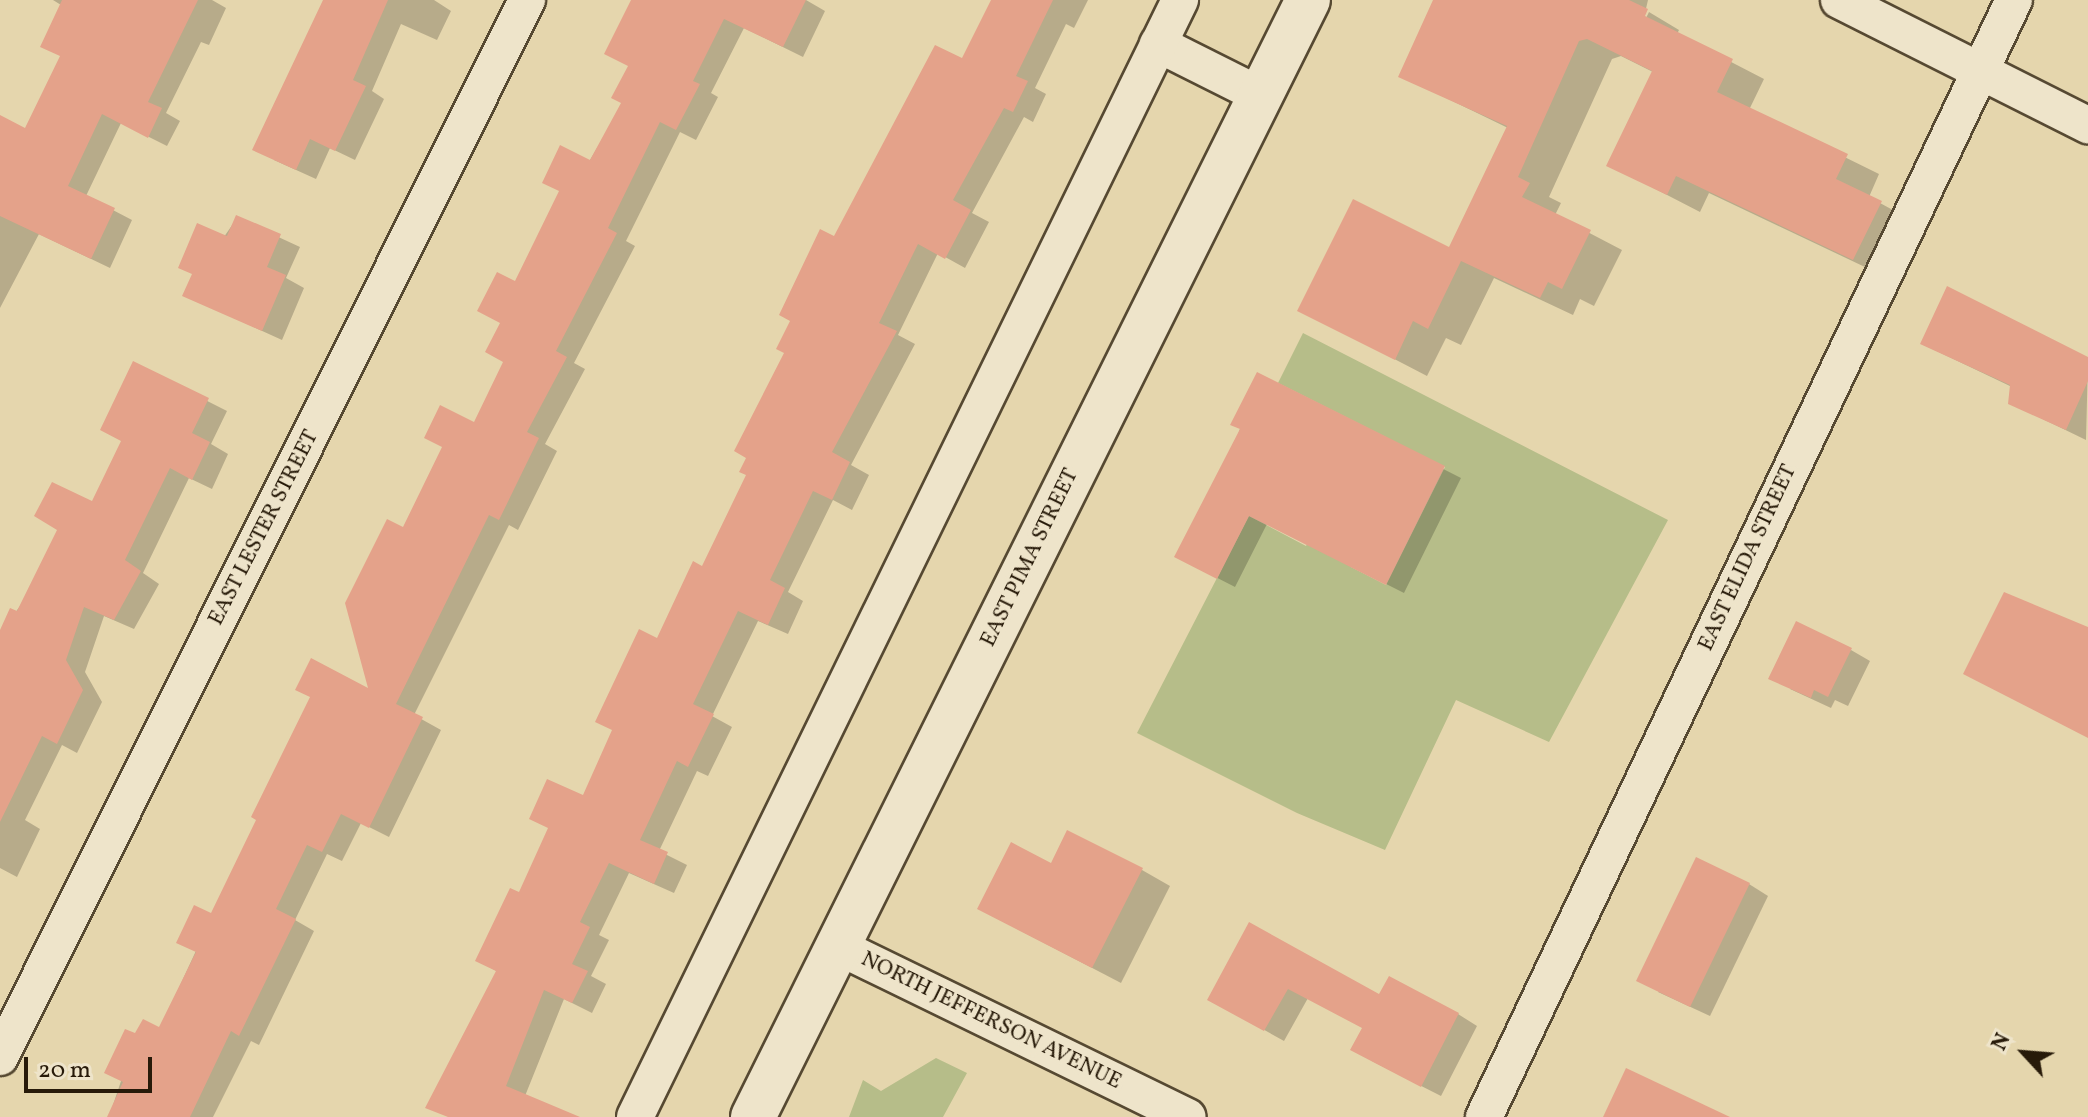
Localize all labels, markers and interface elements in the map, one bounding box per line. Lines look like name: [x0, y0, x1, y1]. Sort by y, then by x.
street label: EAST LESTER STREET: [203, 426, 325, 630]
street label: EAST ELIDA STREET: [1693, 460, 1803, 656]
street label: EAST PIMA STREET: [975, 464, 1085, 652]
street label: NORTH JEFFERSON AVENUE: [856, 946, 1126, 1096]
north arrow: [1984, 1013, 2064, 1093]
text: N: [1985, 1028, 2019, 1056]
scale bar: [28, 1041, 156, 1091]
text: 20 m: [38, 1054, 91, 1088]

